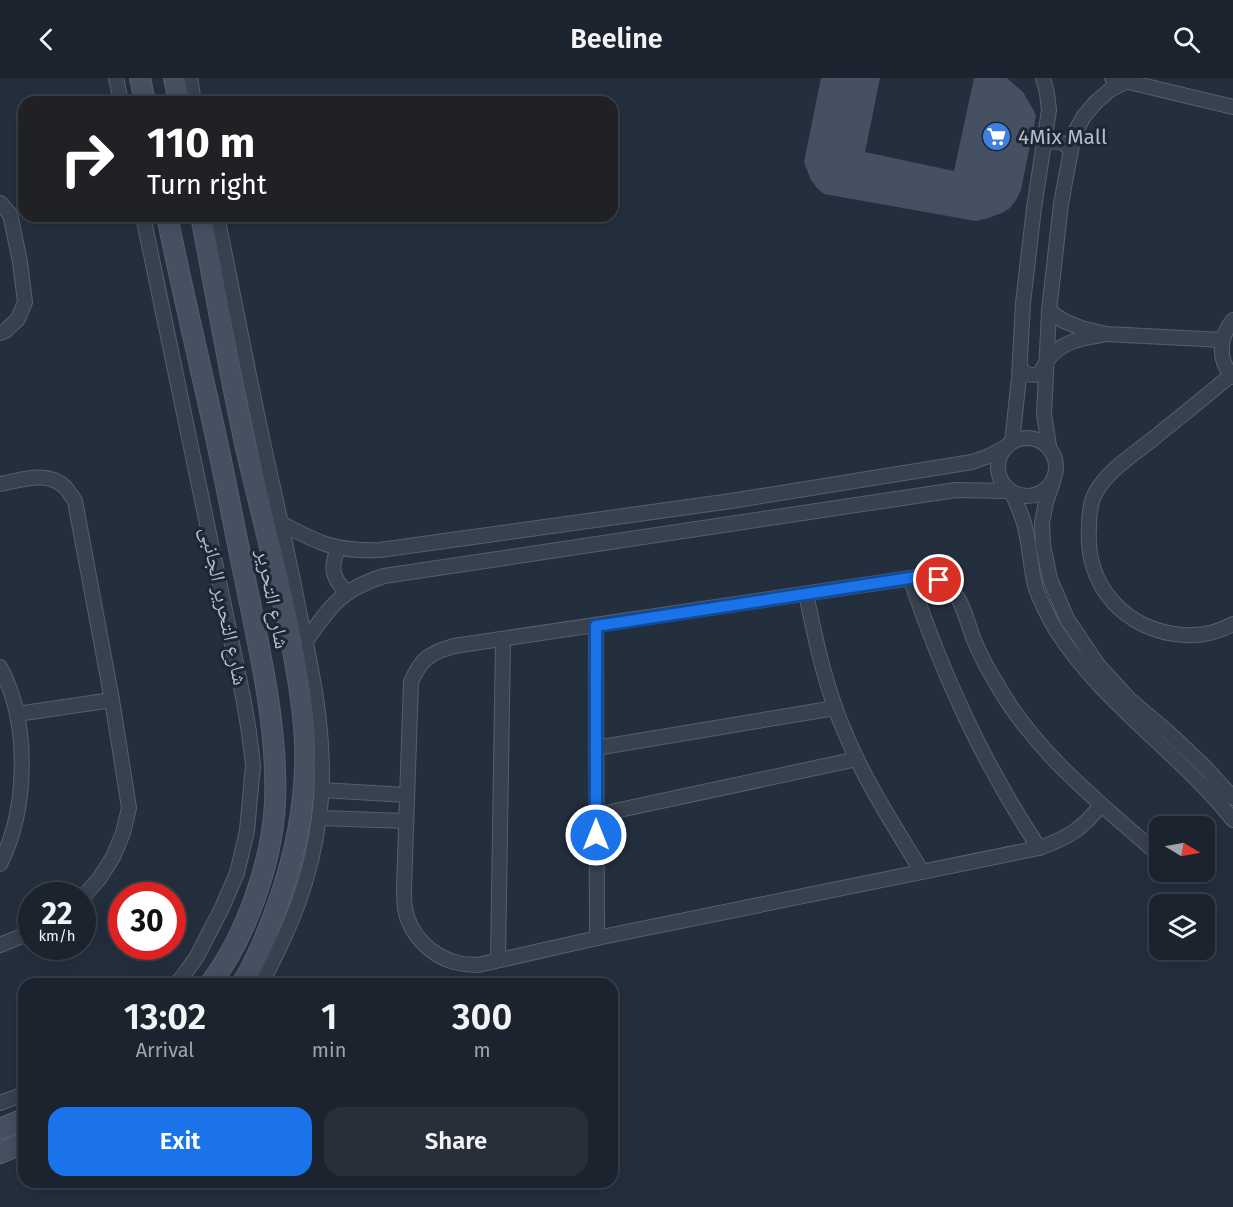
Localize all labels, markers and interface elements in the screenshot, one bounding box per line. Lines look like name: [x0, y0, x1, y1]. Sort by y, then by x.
icon: back: [30, 23, 63, 56]
text: Beeline: [570, 23, 663, 55]
icon: search: [1170, 23, 1203, 56]
text: 110 m: [147, 118, 255, 168]
icon: right: [48, 120, 126, 198]
supermarket icon: 4Mix Mall: [981, 121, 1013, 153]
place label: 4Mix Mall: [1018, 124, 1107, 150]
text: Turn right: [147, 169, 267, 201]
street label: شارع التحرير الجانبى: [195, 524, 253, 688]
street label: شارع التحرير: [250, 546, 295, 651]
pin: [913, 554, 964, 605]
icon: arrive: [922, 563, 955, 596]
position arrow: [564, 803, 628, 867]
north arrow: [1149, 816, 1215, 882]
map controls: [1149, 816, 1215, 960]
speed limit sign: 30: [108, 882, 186, 960]
button: layers: [1149, 894, 1215, 960]
text: 22: [41, 896, 73, 932]
text: km/h: [38, 927, 76, 945]
text: 13:02: [124, 995, 206, 1039]
text: 1: [321, 995, 337, 1039]
text: 300: [452, 995, 512, 1039]
text: Arrival: [136, 1038, 194, 1062]
text: min: [312, 1038, 346, 1062]
text: m: [474, 1038, 491, 1062]
button: Exit: [48, 1107, 312, 1176]
button: Share: [324, 1107, 588, 1176]

